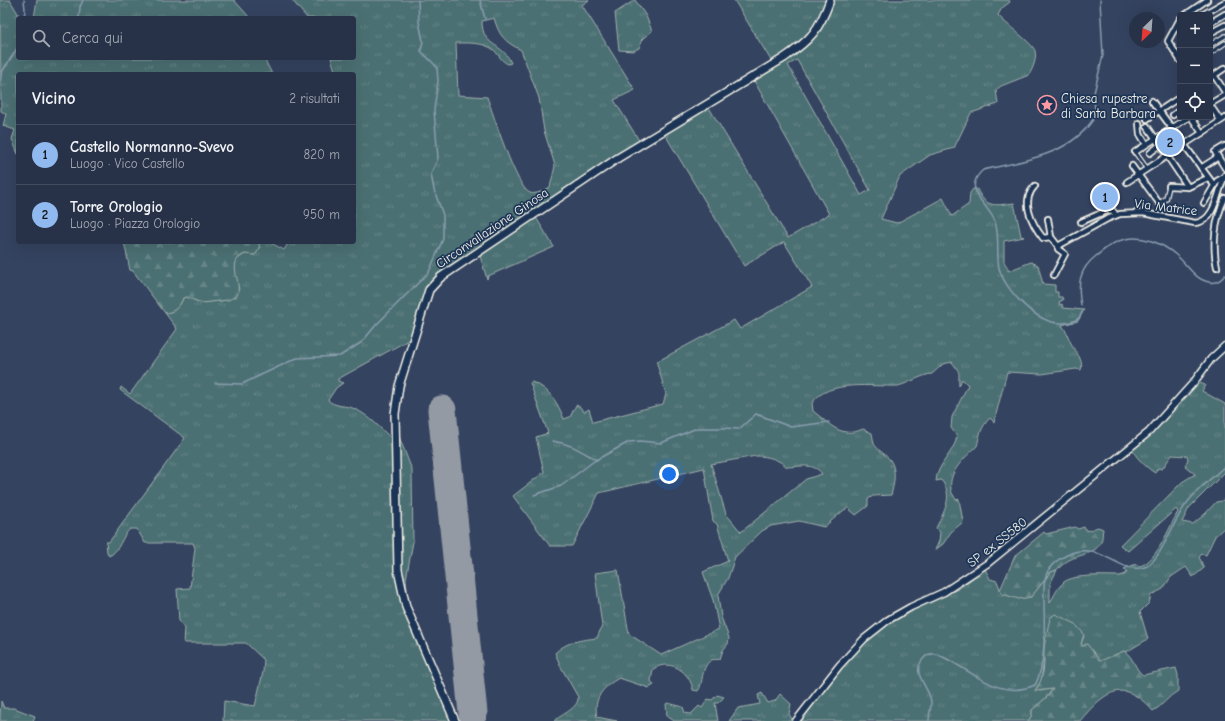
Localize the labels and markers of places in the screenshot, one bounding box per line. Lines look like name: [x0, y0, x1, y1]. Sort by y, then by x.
place label: Chiesa rupestre di Santa Barbara: [1061, 91, 1156, 121]
place icon: Chiesa rupestre di Santa Barbara: [1036, 94, 1058, 116]
pin: 2: [1157, 127, 1183, 157]
pin: 1: [1092, 182, 1118, 212]

